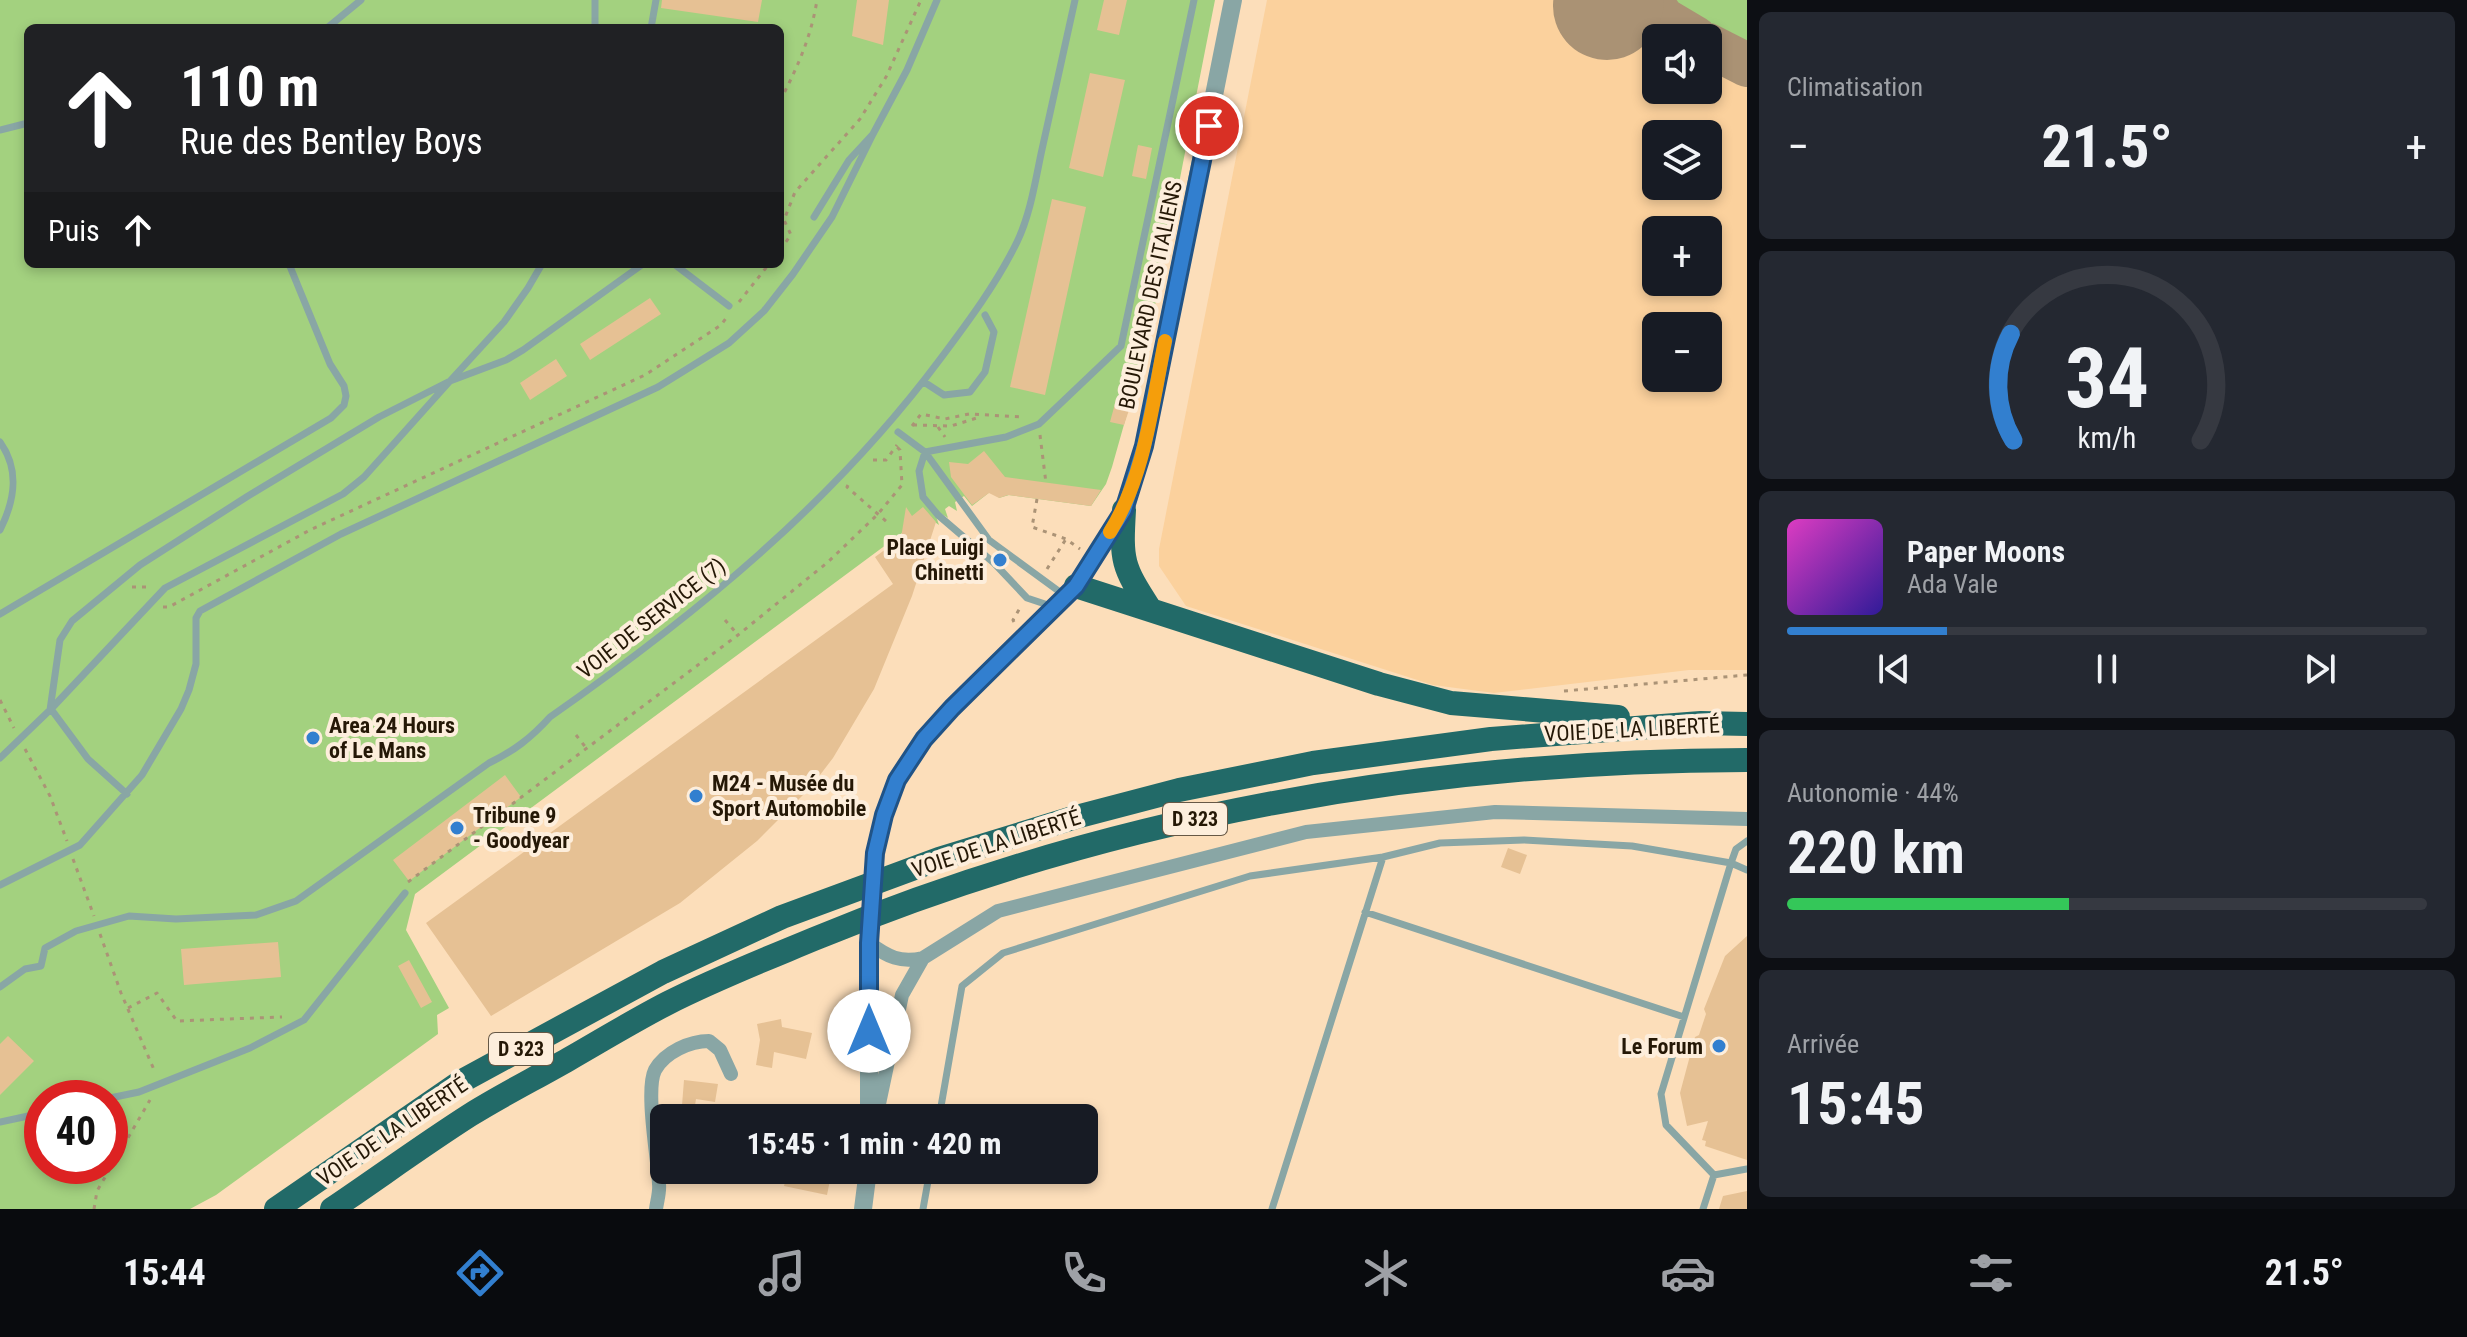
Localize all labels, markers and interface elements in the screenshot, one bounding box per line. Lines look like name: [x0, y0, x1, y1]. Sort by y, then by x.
map controls: [1642, 24, 1722, 392]
button: sound: [1642, 24, 1722, 104]
text: 110 m: [180, 54, 319, 120]
icon: ahead: [48, 56, 152, 160]
text: Climatisation: [1787, 72, 1923, 102]
pin: [1175, 92, 1243, 160]
icon: arrive: [1187, 104, 1231, 148]
text: 21.5°: [2041, 111, 2173, 182]
button: layers: [1642, 120, 1722, 200]
text: Rue des Bentley Boys: [180, 121, 483, 163]
text: −: [1787, 121, 1809, 173]
text: +: [2405, 121, 2427, 173]
street label: BOULEVARD DES ITALIENS: [1114, 179, 1187, 412]
icon: ahead: [116, 208, 160, 252]
text: Puis: [48, 213, 100, 248]
button: +: [1642, 216, 1722, 296]
button: −: [1642, 312, 1722, 392]
text: 34: [2065, 330, 2149, 427]
text: km/h: [2078, 421, 2136, 455]
text: Paper Moons: [1907, 534, 2065, 569]
place label: Place Luigi Chinetti: [887, 535, 984, 585]
marker: Place Luigi Chinetti: [991, 551, 1009, 569]
street label: VOIE DE SERVICE (7): [573, 553, 731, 685]
text: Ada Vale: [1907, 569, 1998, 599]
icon: previous: [1872, 647, 1916, 691]
icon: pause: [2085, 647, 2129, 691]
icon: next: [2298, 647, 2342, 691]
street label: VOIE DE LA LIBERTÉ: [1544, 712, 1721, 747]
place label: Area 24 Hours of Le Mans: [329, 713, 455, 763]
marker: Area 24 Hours of Le Mans: [304, 729, 322, 747]
place label: M24 - Musée du Sport Automobile: [712, 771, 866, 821]
text: Autonomie · 44%: [1787, 778, 1959, 808]
marker: M24 - Musée du Sport Automobile: [687, 787, 705, 805]
place label: Tribune 9 - Goodyear: [473, 803, 570, 853]
road number: D 323: [1163, 803, 1227, 835]
street label: VOIE DE LA LIBERTÉ: [909, 804, 1084, 883]
text: 220 km: [1787, 817, 1965, 888]
marker: Tribune 9 - Goodyear: [448, 819, 466, 837]
position arrow: [827, 989, 911, 1073]
text: Arrivée: [1787, 1029, 1859, 1059]
road number: D 323: [489, 1033, 553, 1065]
place label: Le Forum: [1621, 1034, 1703, 1059]
marker: Le Forum: [1710, 1037, 1728, 1055]
text: 15:45: [1787, 1068, 1925, 1139]
street label: VOIE DE LA LIBERTÉ: [312, 1072, 472, 1191]
speed limit sign: 40: [24, 1080, 128, 1184]
text: 15:45 · 1 min · 420 m: [747, 1126, 1001, 1161]
icon: directions: [452, 1245, 508, 1301]
icon: music: [754, 1245, 810, 1301]
icon: phone: [1056, 1245, 1112, 1301]
icon: climate: [1358, 1245, 1414, 1301]
icon: car: [1660, 1245, 1716, 1301]
icon: filters: [1963, 1245, 2019, 1301]
text: 15:44: [123, 1252, 206, 1294]
text: 21.5°: [2265, 1252, 2344, 1294]

